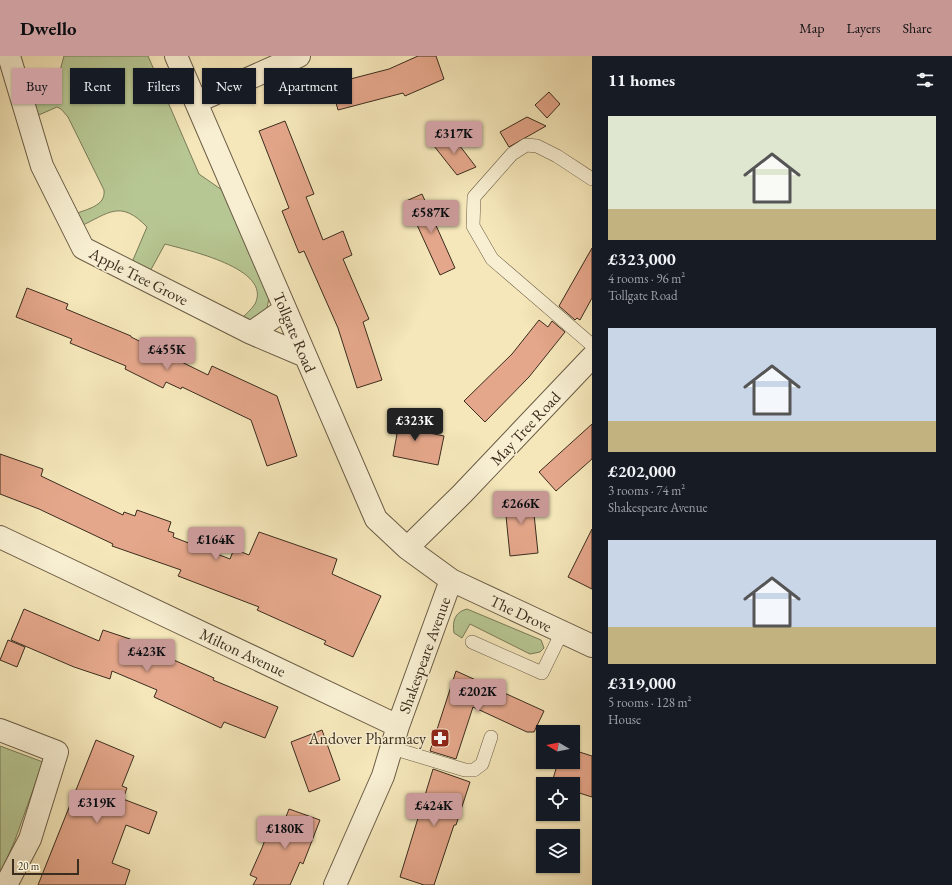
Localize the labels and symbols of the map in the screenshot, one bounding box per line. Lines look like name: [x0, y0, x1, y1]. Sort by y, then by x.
pin: £317K: [426, 121, 482, 155]
pin: £587K: [403, 200, 459, 234]
street label: Apple Tree Grove: [85, 242, 192, 310]
street label: Tollgate Road: [268, 289, 321, 377]
pin: £455K: [139, 337, 195, 371]
street label: May Tree Road: [486, 386, 566, 470]
pin: £323K: [387, 408, 443, 442]
pin: £266K: [493, 491, 549, 525]
pin: £164K: [188, 527, 244, 561]
street label: The Drove: [486, 590, 555, 637]
street label: Shakespeare Avenue: [394, 594, 455, 716]
street label: Milton Avenue: [196, 623, 289, 682]
pin: £423K: [119, 639, 175, 673]
pin: £202K: [450, 679, 506, 713]
north arrow: [536, 725, 580, 769]
pharmacy icon: Andover Pharmacy: [429, 727, 451, 749]
place label: Andover Pharmacy: [307, 728, 427, 749]
pin: £319K: [69, 790, 125, 824]
pin: £424K: [406, 793, 462, 827]
pin: £180K: [257, 816, 313, 850]
scale bar: [12, 857, 79, 876]

